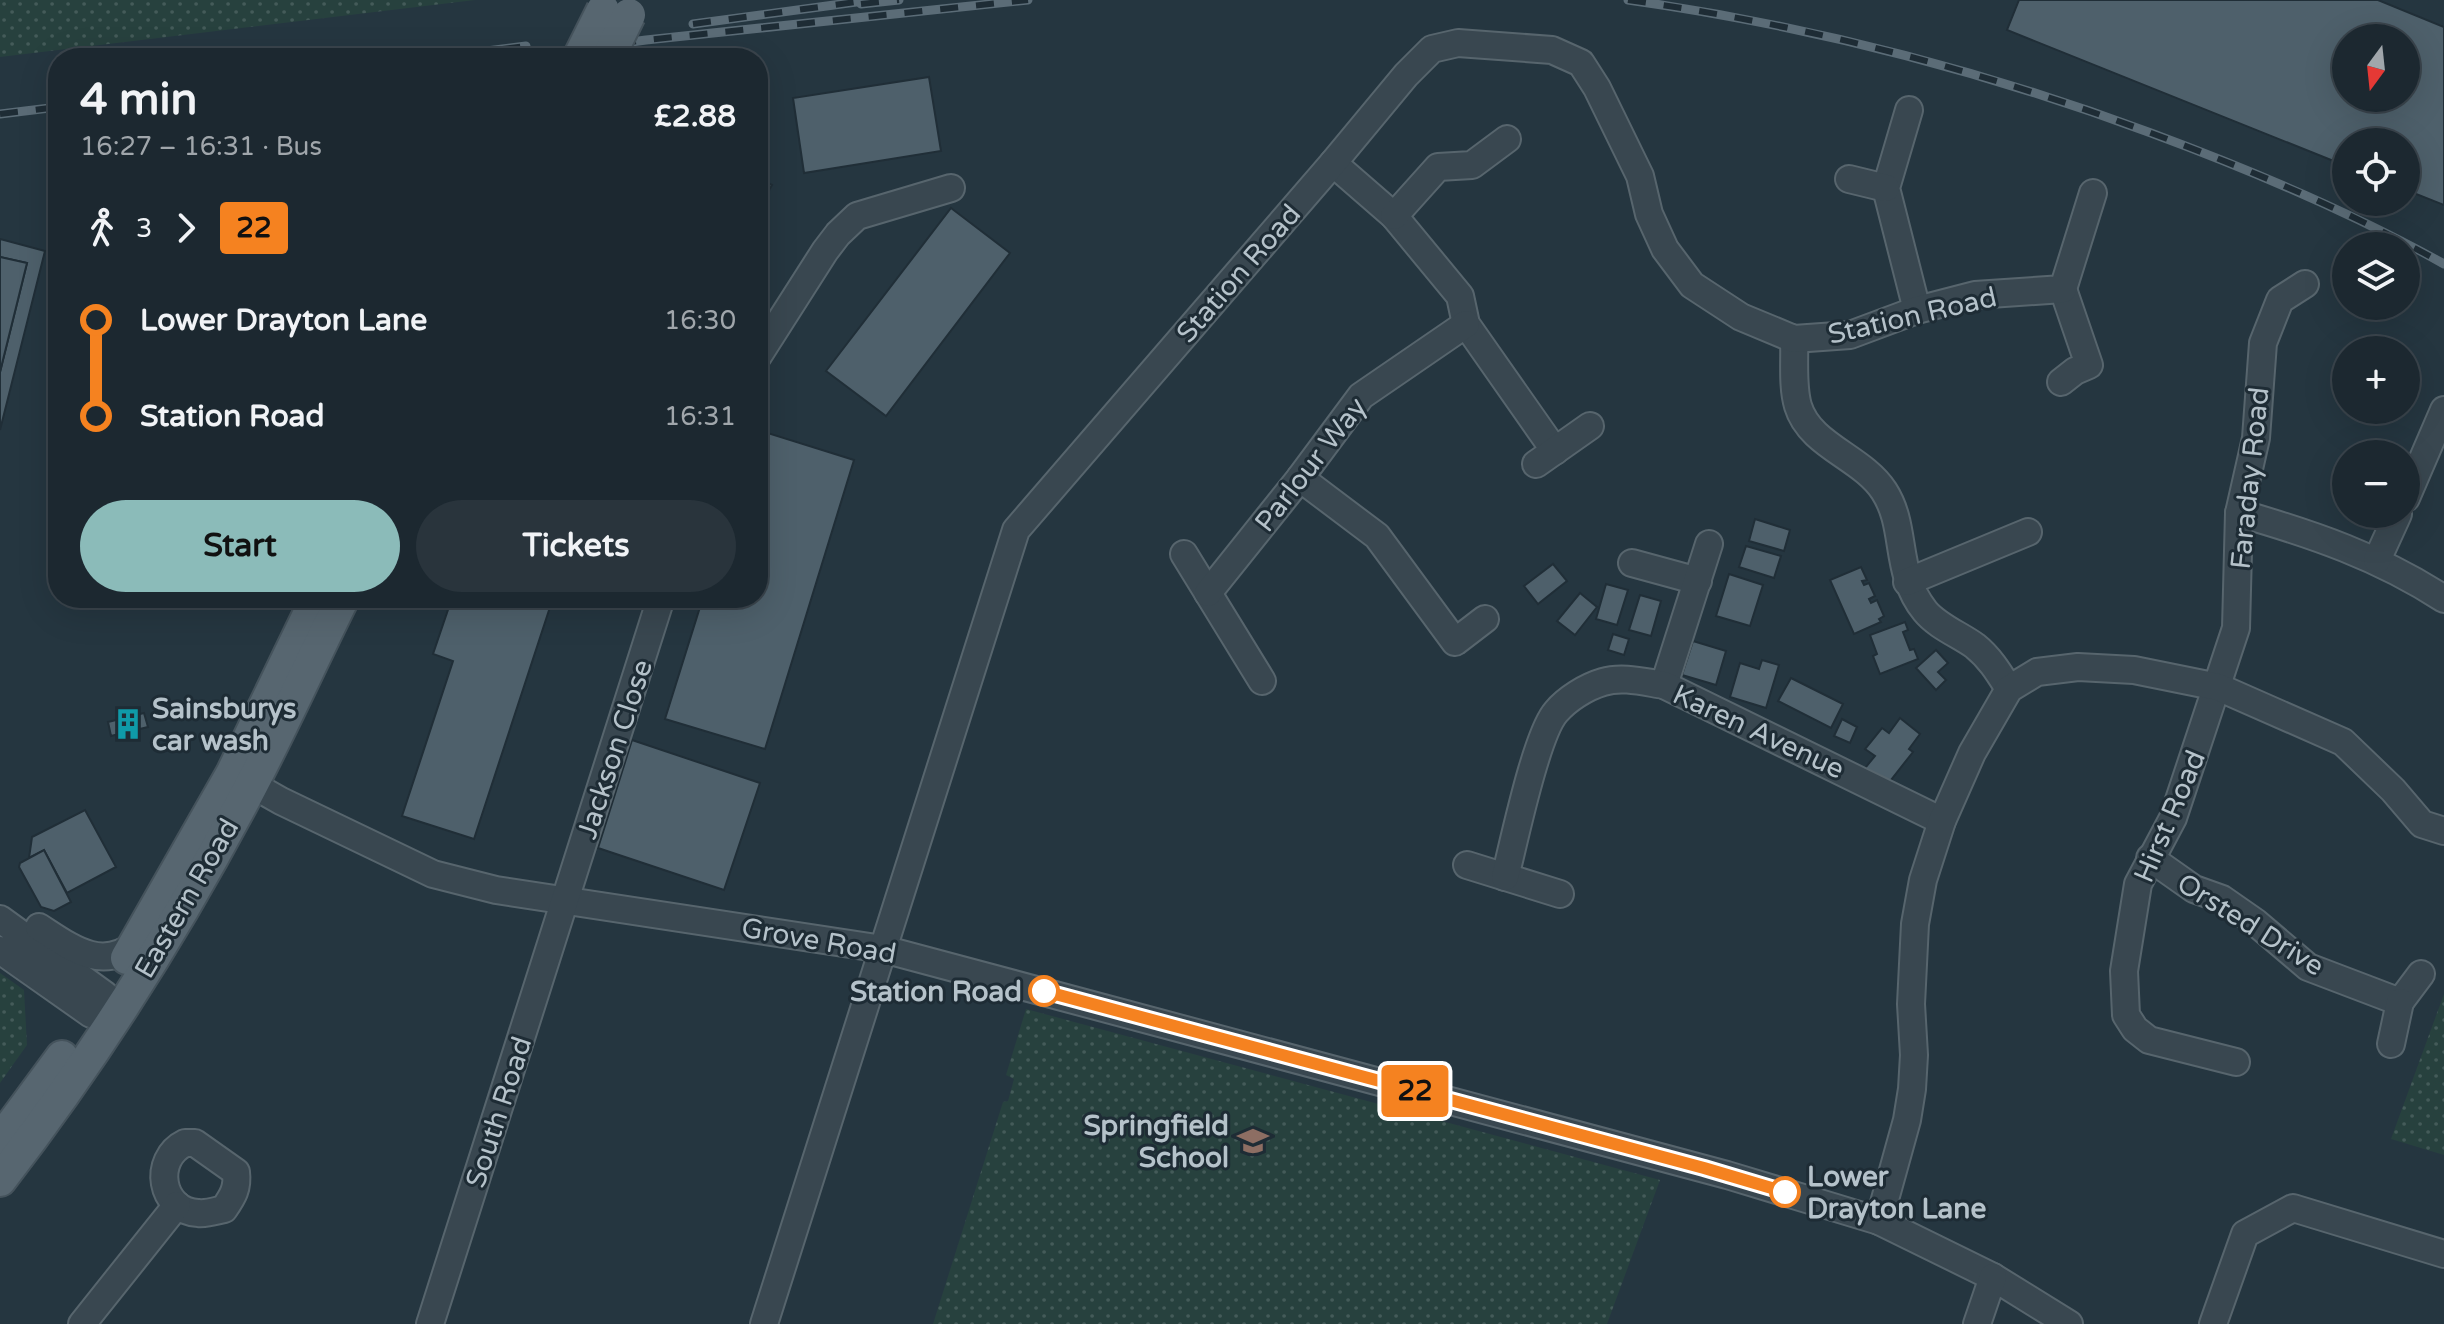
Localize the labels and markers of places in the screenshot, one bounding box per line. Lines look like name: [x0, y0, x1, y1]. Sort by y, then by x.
place label: Sainsburys car wash: [152, 692, 296, 758]
building icon: Sainsburys car wash: [111, 707, 145, 741]
place label: Station Road: [850, 975, 1022, 1009]
marker: Station Road: [1029, 976, 1059, 1006]
place label: Springfield School: [1084, 1109, 1229, 1175]
school or university icon: Springfield School: [1236, 1124, 1270, 1158]
place label: Lower Drayton Lane: [1807, 1160, 1986, 1226]
marker: Lower Drayton Lane: [1770, 1177, 1800, 1207]

